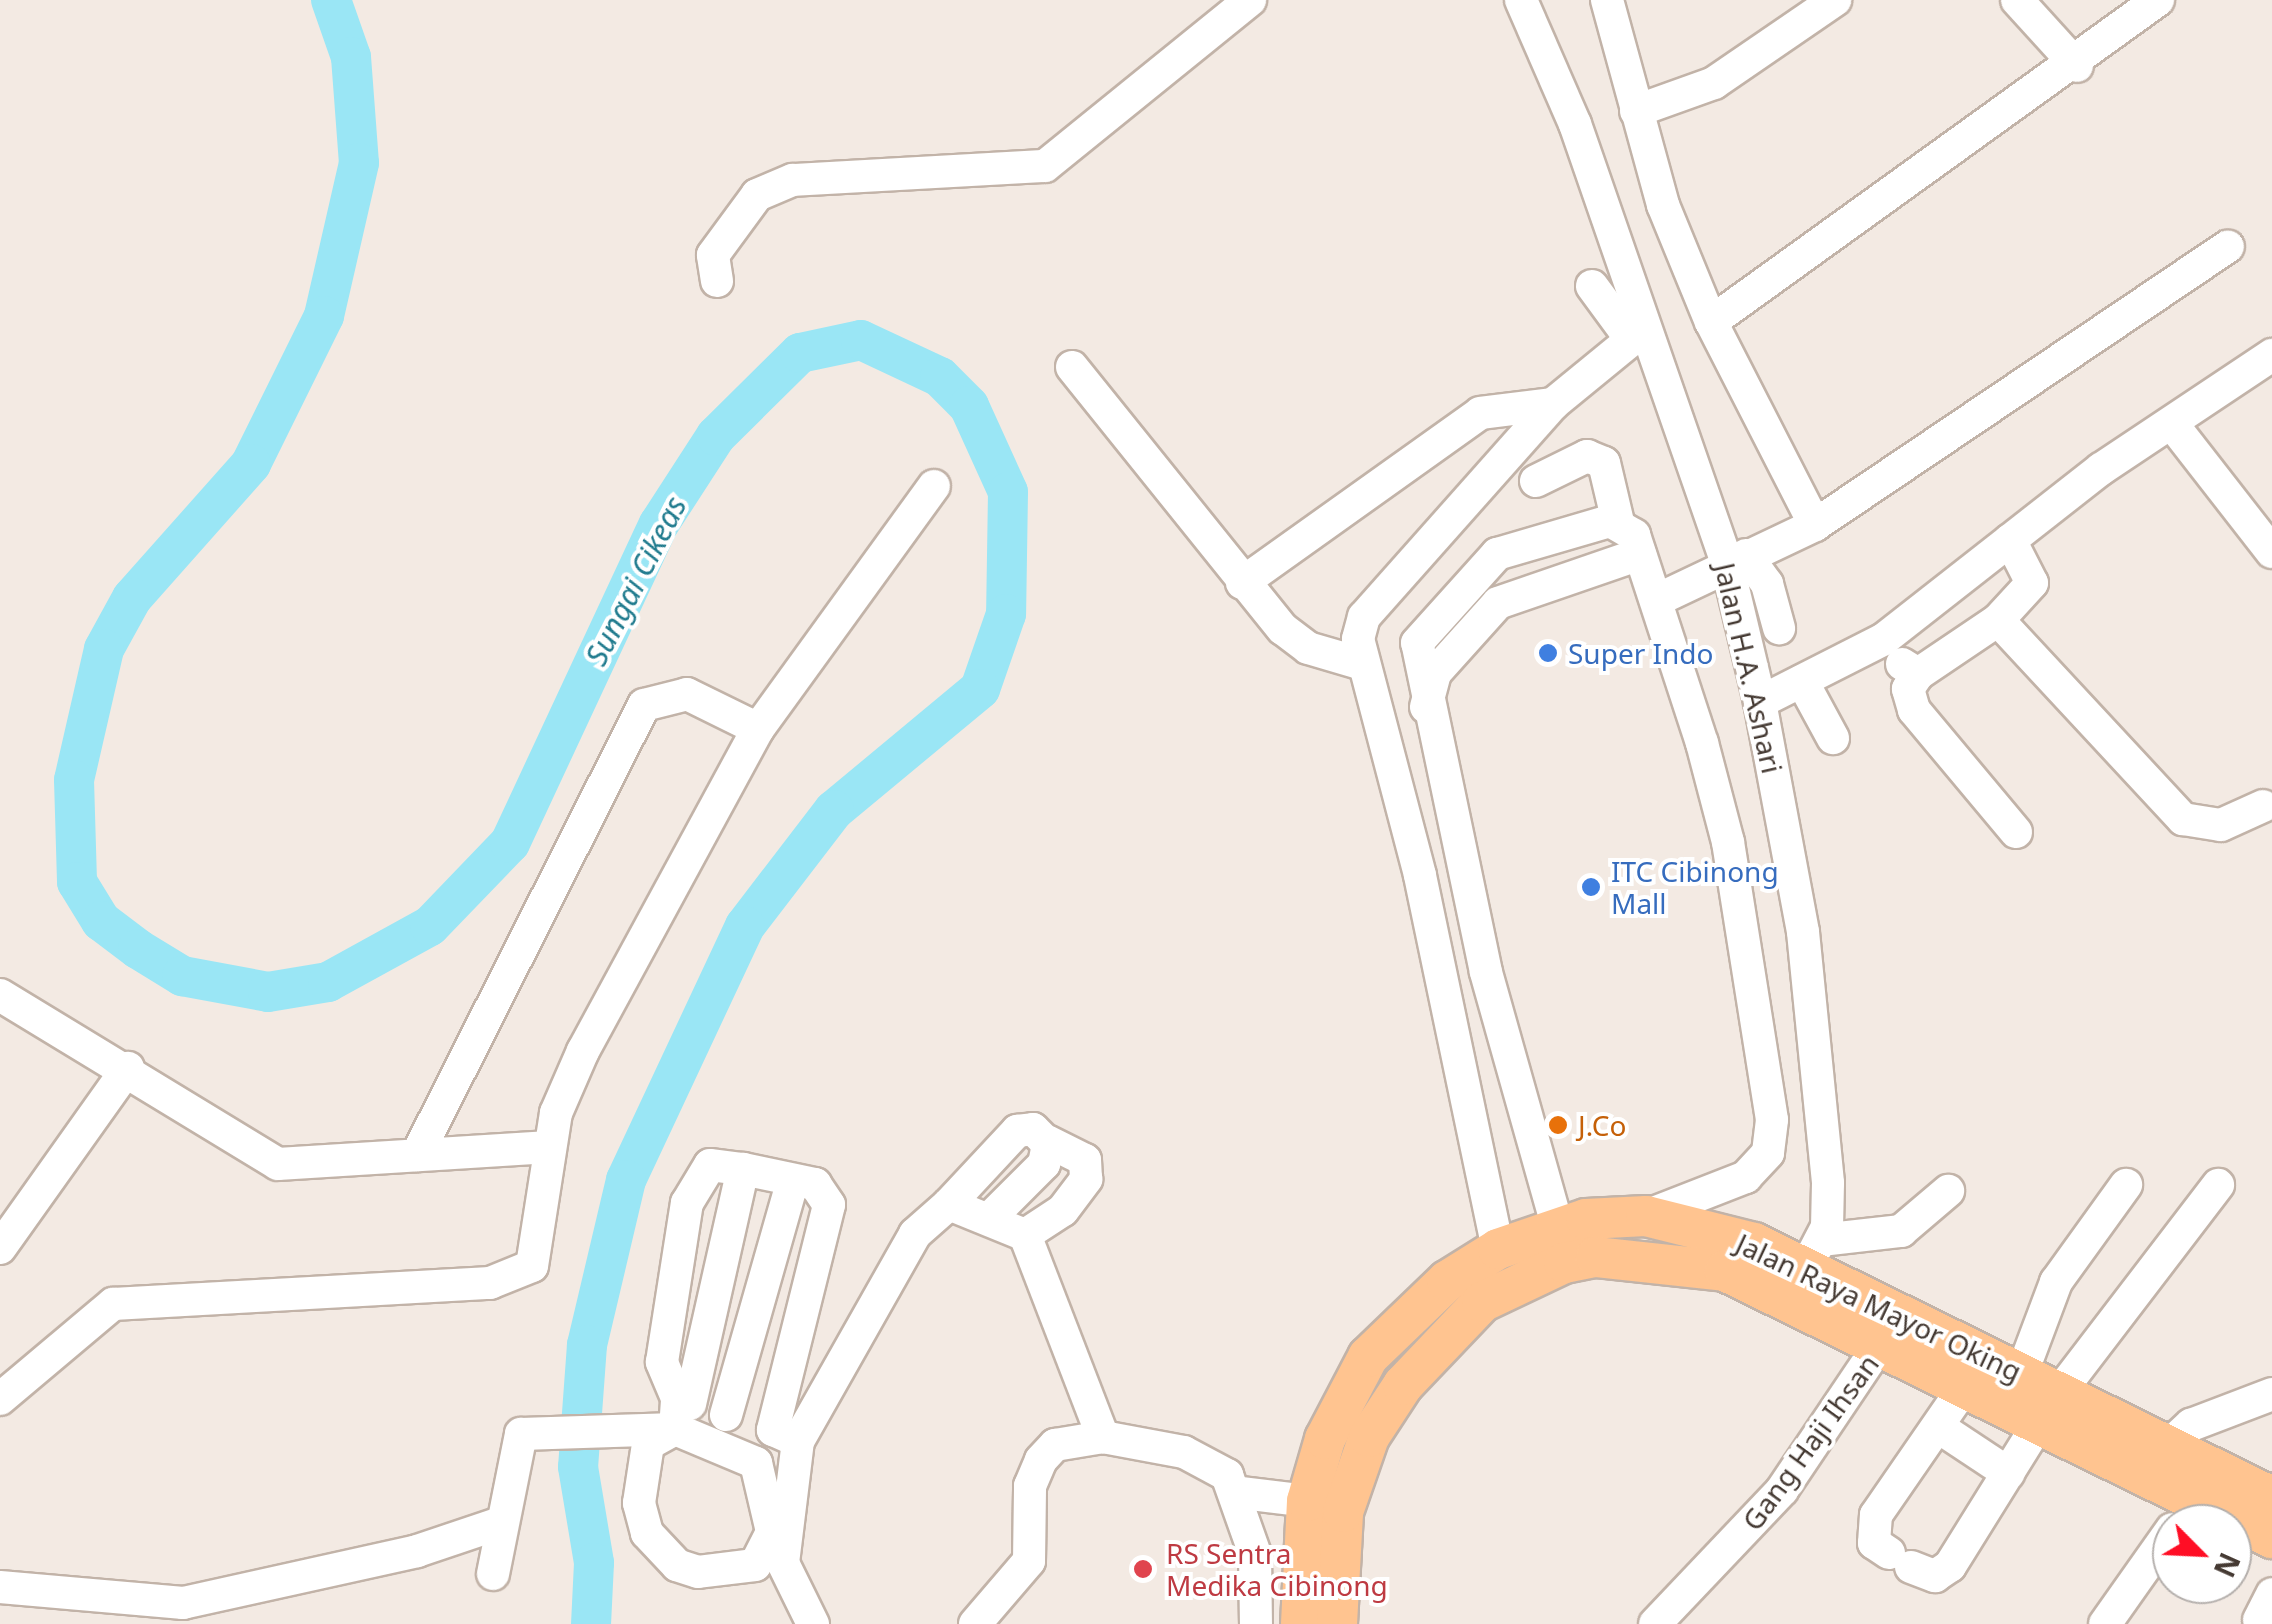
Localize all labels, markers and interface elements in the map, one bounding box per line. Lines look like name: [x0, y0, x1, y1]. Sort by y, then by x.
water label: Sungai Cikeas: [578, 491, 694, 671]
street label: Jalan H.A. Ashari: [1708, 560, 1790, 776]
place label: Super Indo: [1568, 636, 1713, 670]
marker: Super Indo: [1537, 642, 1559, 664]
place label: ITC Cibinong Mall: [1611, 854, 1779, 920]
marker: ITC Cibinong Mall: [1580, 876, 1602, 898]
place label: J.Co: [1578, 1108, 1626, 1142]
marker: J.Co: [1547, 1114, 1569, 1136]
street label: Jalan Raya Mayor Oking: [1731, 1226, 2027, 1388]
street label: Gang Haji Ihsan: [1735, 1347, 1885, 1537]
north arrow: [2152, 1504, 2252, 1604]
place label: RS Sentra Medika Cibinong: [1166, 1536, 1388, 1602]
text: N: [2206, 1547, 2250, 1584]
marker: RS Sentra Medika Cibinong: [1130, 1556, 1156, 1582]

